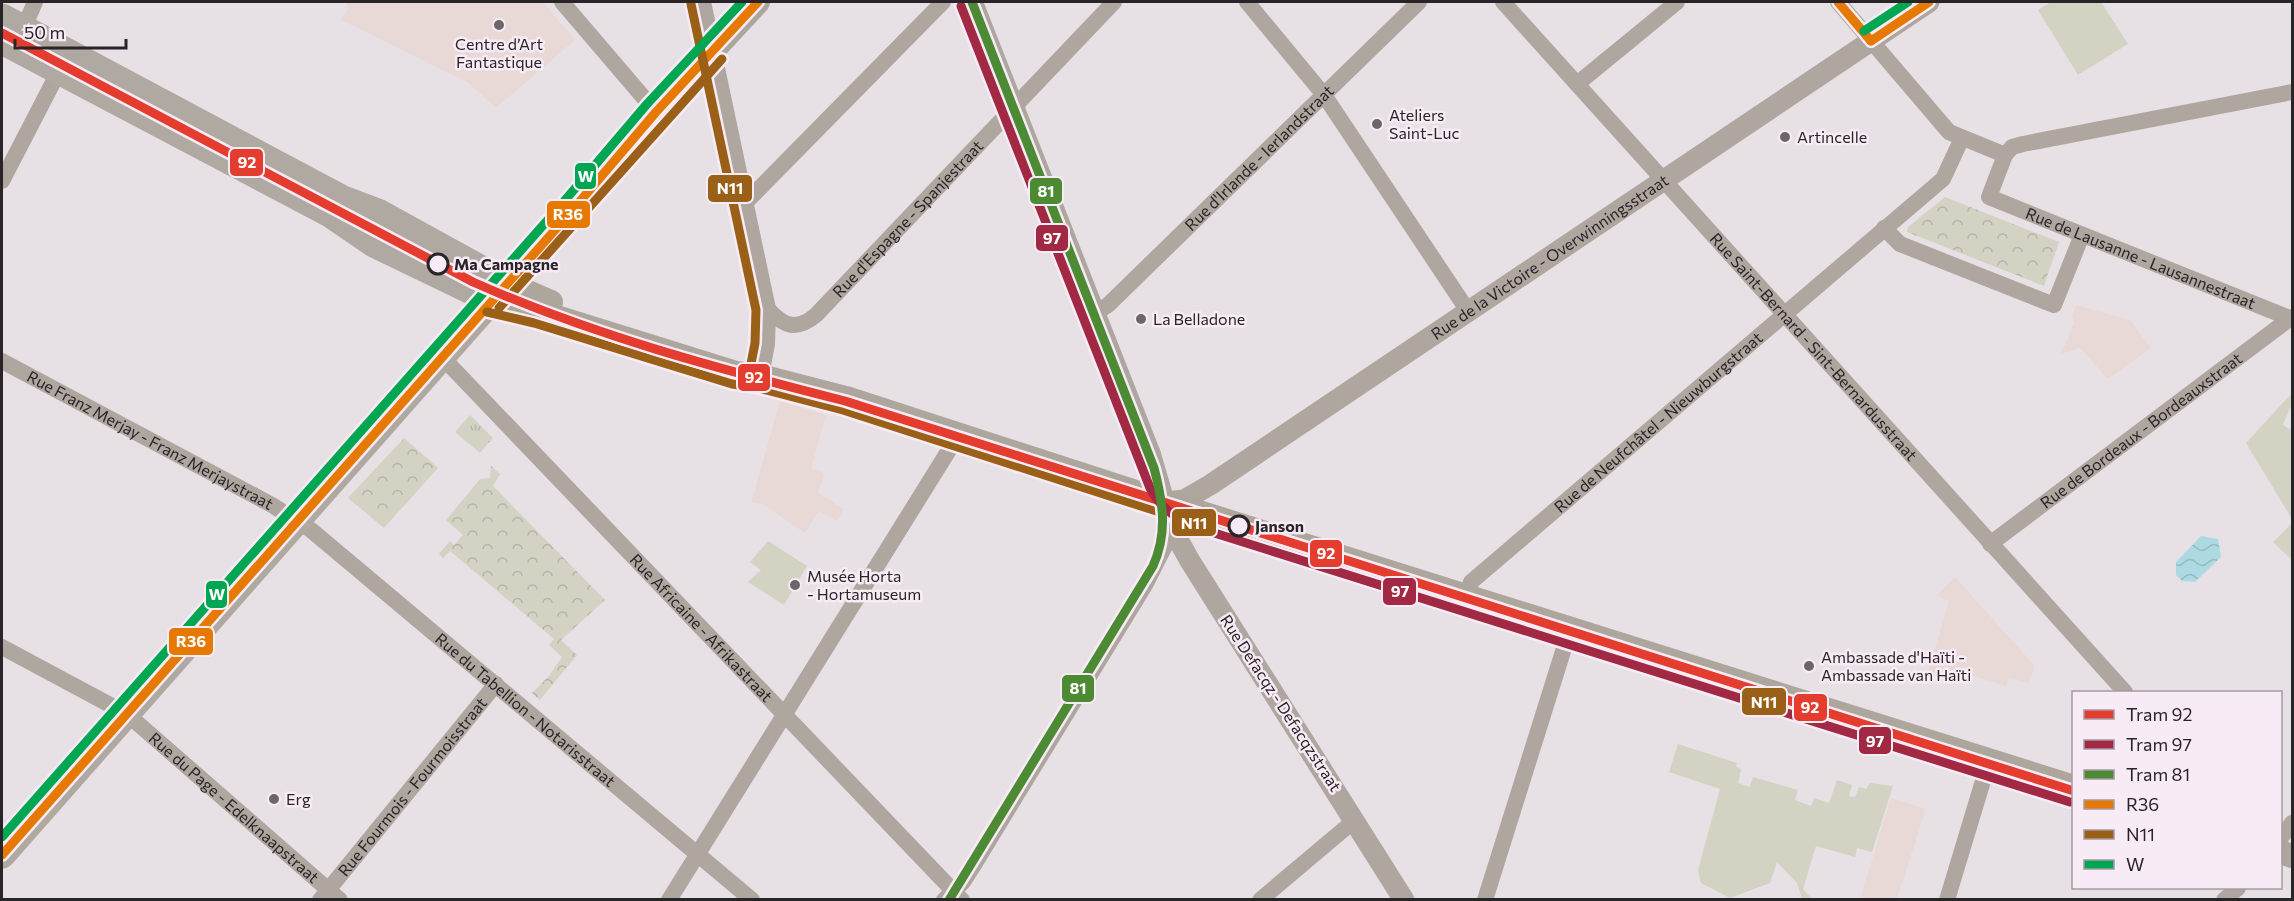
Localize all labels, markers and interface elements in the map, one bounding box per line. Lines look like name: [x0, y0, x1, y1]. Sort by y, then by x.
scale bar: [15, 12, 126, 50]
marker: Centre d’Art Fantastique: [492, 18, 506, 32]
text: 50 m: [24, 21, 65, 43]
place label: Centre d’Art Fantastique: [455, 34, 543, 71]
street label: Rue d'Irlande - Ierlandstraat: [1180, 80, 1337, 234]
place label: Ateliers Saint-Luc: [1389, 105, 1459, 142]
marker: Ateliers Saint-Luc: [1370, 117, 1384, 131]
place label: Artincelle: [1797, 127, 1867, 146]
marker: Artincelle: [1778, 130, 1792, 144]
street label: Rue d'Espagne - Spanjestraat: [828, 136, 987, 301]
line badge: 92: [229, 148, 264, 177]
text: 92: [238, 152, 256, 171]
line badge: W: [574, 162, 597, 190]
text: W: [578, 166, 595, 185]
street label: Rue de la Victoire - Overwinningsstraat: [1427, 170, 1672, 343]
line badge: N11: [707, 174, 753, 203]
line badge: 81: [1029, 177, 1063, 205]
text: N11: [717, 178, 743, 197]
text: 81: [1037, 181, 1055, 200]
line badge: R36: [546, 200, 591, 229]
street label: Rue de Lausanne - Lausannestraat: [2023, 203, 2259, 313]
text: R36: [553, 204, 583, 223]
line badge: 97: [1035, 224, 1069, 252]
text: 97: [1043, 228, 1061, 247]
street label: Rue Saint-Bernard - Sint-Bernardusstraat: [1706, 228, 1922, 464]
marker: Ma Campagne: [427, 253, 449, 275]
place label: Ma Campagne: [454, 254, 558, 273]
place label: La Belladone: [1153, 309, 1245, 328]
marker: La Belladone: [1134, 312, 1148, 326]
street label: Rue de Neufchâtel - Nieuwburgstraat: [1550, 327, 1766, 516]
street label: Rue de Bordeaux - Bordeauxstraat: [2036, 348, 2246, 512]
line badge: 92: [737, 363, 771, 392]
street label: Rue Franz Merjay - Franz Merjaystraat: [24, 366, 277, 513]
text: 92: [745, 367, 763, 386]
line badge: N11: [1171, 508, 1217, 537]
text: N11: [1181, 513, 1207, 532]
marker: Janson: [1228, 515, 1250, 537]
place label: Janson: [1255, 516, 1304, 535]
line badge: 92: [1309, 539, 1343, 568]
text: 92: [1317, 543, 1335, 562]
street label: Rue Africaine - Afrikastraat: [627, 550, 777, 706]
place label: Musée Horta - Hortamuseum: [807, 566, 921, 603]
line badge: 97: [1382, 577, 1417, 606]
marker: Musée Horta - Hortamuseum: [788, 578, 802, 592]
line badge: W: [205, 580, 228, 609]
text: 97: [1391, 581, 1409, 600]
text: W: [209, 584, 226, 603]
street label: Rue Defacqz - Defacqzstraat: [1217, 611, 1346, 795]
line badge: R36: [168, 627, 214, 656]
street label: Rue du Tabellion - Notarisstraat: [432, 628, 620, 791]
text: R36: [176, 631, 206, 650]
place label: Ambassade d'Haïti - Ambassade van Haïti: [1821, 647, 1971, 684]
marker: Ambassade d'Haïti - Ambassade van Haïti: [1802, 659, 1816, 673]
line badge: 81: [1061, 674, 1095, 703]
text: 81: [1069, 678, 1087, 697]
line badge: N11: [1741, 687, 1787, 716]
legend: [2072, 691, 2282, 889]
text: N11: [1751, 692, 1777, 711]
street label: Rue Fourmois - Fourmoisstraat: [333, 693, 490, 880]
line badge: 92: [1793, 693, 1828, 722]
text: 92: [1801, 697, 1819, 716]
text: Tram 92: [2126, 703, 2192, 725]
line badge: 97: [1858, 726, 1892, 755]
street label: Rue du Page - Edelknaapstraat: [146, 728, 324, 887]
text: 97: [1866, 731, 1884, 750]
text: Tram 97: [2126, 733, 2192, 755]
text: Tram 81: [2126, 763, 2190, 785]
place label: Erg: [286, 789, 311, 808]
marker: Erg: [267, 792, 281, 806]
text: R36: [2126, 793, 2159, 815]
text: N11: [2126, 823, 2155, 845]
text: W: [2126, 853, 2144, 875]

